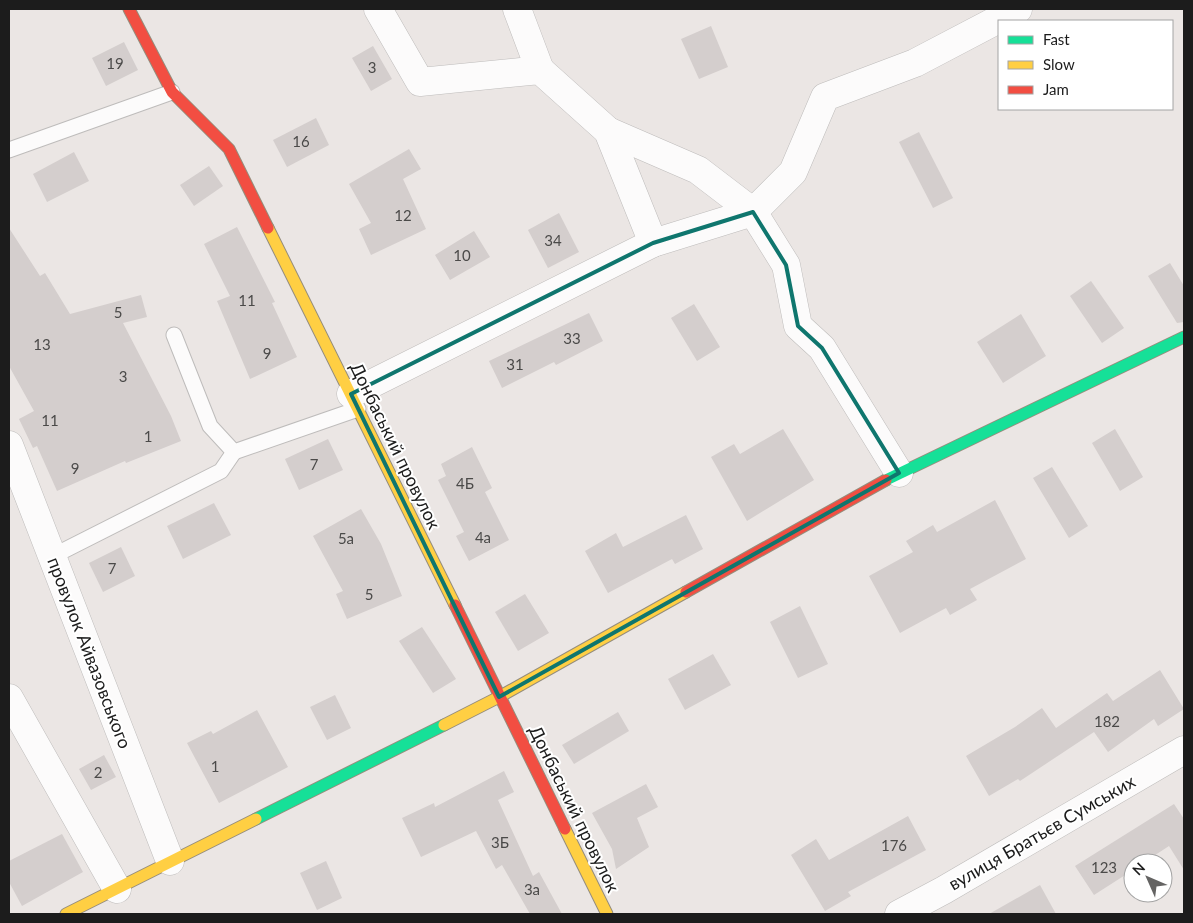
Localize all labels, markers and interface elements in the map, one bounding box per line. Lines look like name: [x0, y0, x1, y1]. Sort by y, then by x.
legend: [998, 20, 1173, 110]
text: Fast: [1043, 30, 1070, 48]
house number: 19: [106, 54, 124, 72]
text: Slow: [1043, 55, 1075, 73]
house number: 3: [368, 58, 376, 76]
text: Jam: [1043, 80, 1069, 98]
house number: 16: [292, 132, 310, 150]
house number: 12: [394, 206, 412, 224]
house number: 34: [544, 231, 562, 249]
house number: 10: [453, 246, 471, 264]
house number: 11: [238, 291, 256, 309]
house number: 5: [114, 303, 122, 321]
house number: 33: [563, 329, 581, 347]
house number: 13: [33, 335, 51, 353]
house number: 9: [263, 344, 271, 362]
house number: 31: [506, 355, 524, 373]
street label: Донбаський провулок: [346, 359, 446, 533]
house number: 3: [119, 367, 127, 385]
house number: 11: [41, 411, 59, 429]
house number: 1: [144, 427, 152, 445]
house number: 7: [310, 455, 319, 473]
house number: 9: [71, 459, 79, 477]
house number: 4Б: [456, 474, 474, 492]
house number: 4а: [475, 528, 491, 546]
house number: 5а: [338, 529, 354, 547]
street label: провулок Айвазовського: [43, 554, 137, 752]
house number: 7: [108, 559, 117, 577]
house number: 5: [365, 585, 373, 603]
house number: 182: [1094, 712, 1120, 730]
street label: Донбаський провулок: [525, 722, 625, 896]
house number: 1: [211, 757, 219, 775]
house number: 2: [94, 763, 102, 781]
street label: вулиця Братьєв Сумських: [944, 770, 1139, 895]
house number: 3Б: [491, 833, 509, 851]
house number: 176: [881, 836, 907, 854]
north arrow: [1123, 853, 1173, 903]
house number: 123: [1091, 858, 1117, 876]
text: N: [1129, 859, 1148, 878]
house number: 3а: [524, 880, 540, 898]

